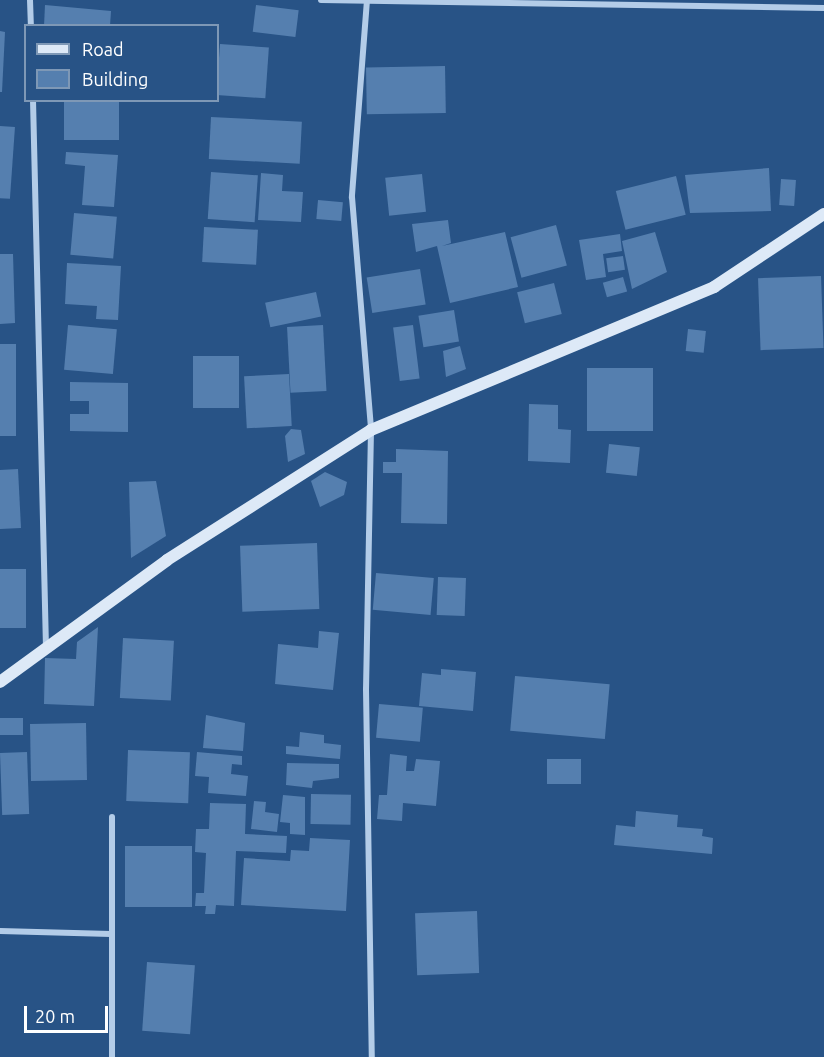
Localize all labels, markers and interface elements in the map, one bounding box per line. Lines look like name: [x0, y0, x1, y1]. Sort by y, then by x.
legend: [24, 24, 219, 102]
text: Road: [82, 39, 124, 59]
text: Building: [82, 69, 148, 89]
scale bar: [27, 994, 111, 1032]
text: 20 m: [35, 1006, 75, 1026]

